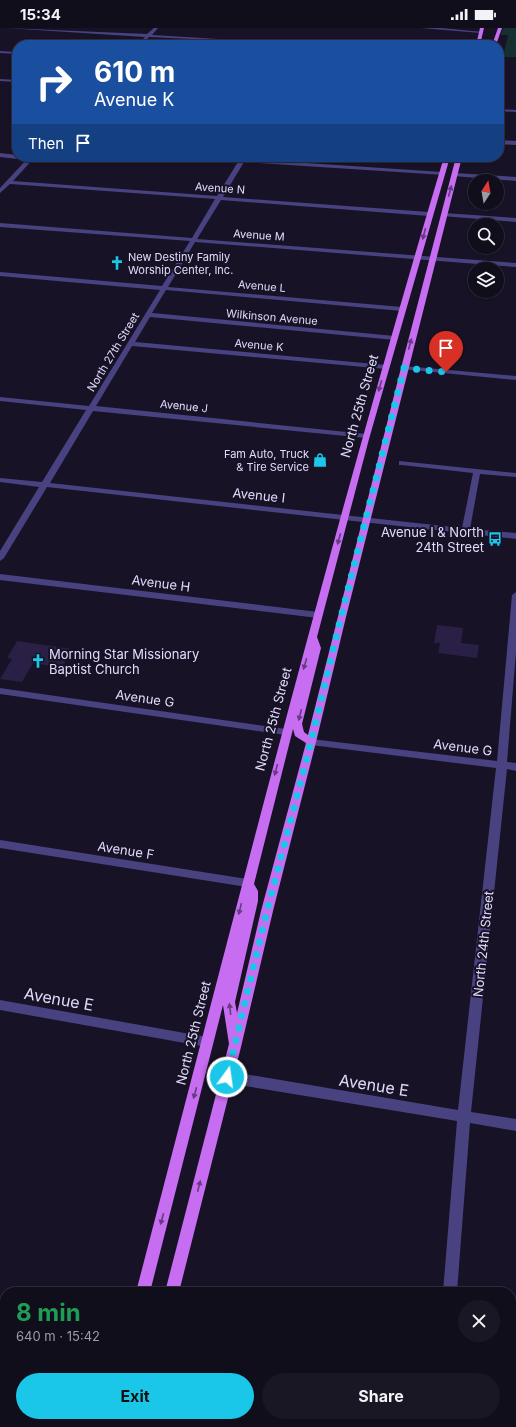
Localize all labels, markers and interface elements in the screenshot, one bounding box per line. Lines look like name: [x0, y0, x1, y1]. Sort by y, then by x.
text: 15:34: [20, 5, 61, 24]
text: 610 m: [94, 55, 175, 89]
icon: right: [28, 56, 80, 108]
text: Avenue K: [94, 89, 174, 110]
icon: arrive: [72, 132, 94, 154]
text: Then: [28, 134, 64, 153]
north arrow: [468, 174, 504, 210]
map controls: [468, 174, 504, 298]
street label: Avenue N: [195, 179, 245, 197]
one-way arrow: [447, 185, 453, 197]
button: search: [468, 218, 504, 254]
street label: Avenue M: [233, 226, 285, 244]
one-way arrow: [420, 228, 426, 241]
place label: New Destiny Family Worship Center, Inc.: [128, 250, 233, 277]
church icon: New Destiny Family Worship Center, Inc.: [109, 255, 125, 271]
button: layers: [468, 262, 504, 298]
street label: Avenue L: [238, 277, 286, 295]
street label: Wilkinson Avenue: [226, 306, 318, 328]
street label: North 27th Street: [84, 310, 142, 394]
pin: [429, 331, 463, 372]
street label: Avenue K: [234, 336, 285, 354]
icon: arrive: [435, 337, 457, 359]
one-way arrow: [407, 338, 413, 350]
street label: North 25th Street: [337, 353, 381, 459]
one-way arrow: [377, 381, 383, 393]
street label: Avenue J: [159, 397, 209, 415]
place label: Fam Auto, Truck & Tire Service: [224, 447, 309, 474]
shop icon: Fam Auto, Truck & Tire Service: [312, 452, 328, 468]
street label: Avenue I: [232, 484, 286, 506]
place label: Avenue I & North 24th Street: [381, 524, 484, 555]
bus stop icon: Avenue I & North 24th Street: [487, 531, 503, 547]
one-way arrow: [336, 533, 342, 545]
street label: Avenue H: [131, 571, 191, 595]
place label: Morning Star Missionary Baptist Church: [49, 646, 199, 677]
church icon: Morning Star Missionary Baptist Church: [30, 653, 46, 669]
one-way arrow: [302, 659, 308, 671]
street label: North 25th Street: [252, 666, 294, 772]
street label: Avenue G: [115, 686, 175, 710]
one-way arrow: [296, 709, 302, 722]
street label: Avenue G: [433, 735, 493, 759]
one-way arrow: [273, 764, 279, 776]
street label: Avenue F: [97, 838, 155, 862]
street label: North 24th Street: [469, 890, 497, 998]
one-way arrow: [237, 903, 243, 915]
street label: North 25th Street: [172, 979, 214, 1087]
street label: Avenue E: [23, 983, 95, 1015]
one-way arrow: [227, 1003, 233, 1015]
position arrow: [206, 1056, 248, 1098]
street label: Avenue E: [338, 1070, 410, 1100]
one-way arrow: [192, 1088, 198, 1100]
one-way arrow: [196, 1180, 202, 1192]
one-way arrow: [158, 1213, 164, 1225]
text: 8 min: [16, 1298, 81, 1327]
button: close: [458, 1300, 500, 1342]
text: 640 m · 15:42: [16, 1328, 100, 1344]
button: Exit: [16, 1373, 254, 1419]
button: Share: [262, 1373, 500, 1419]

